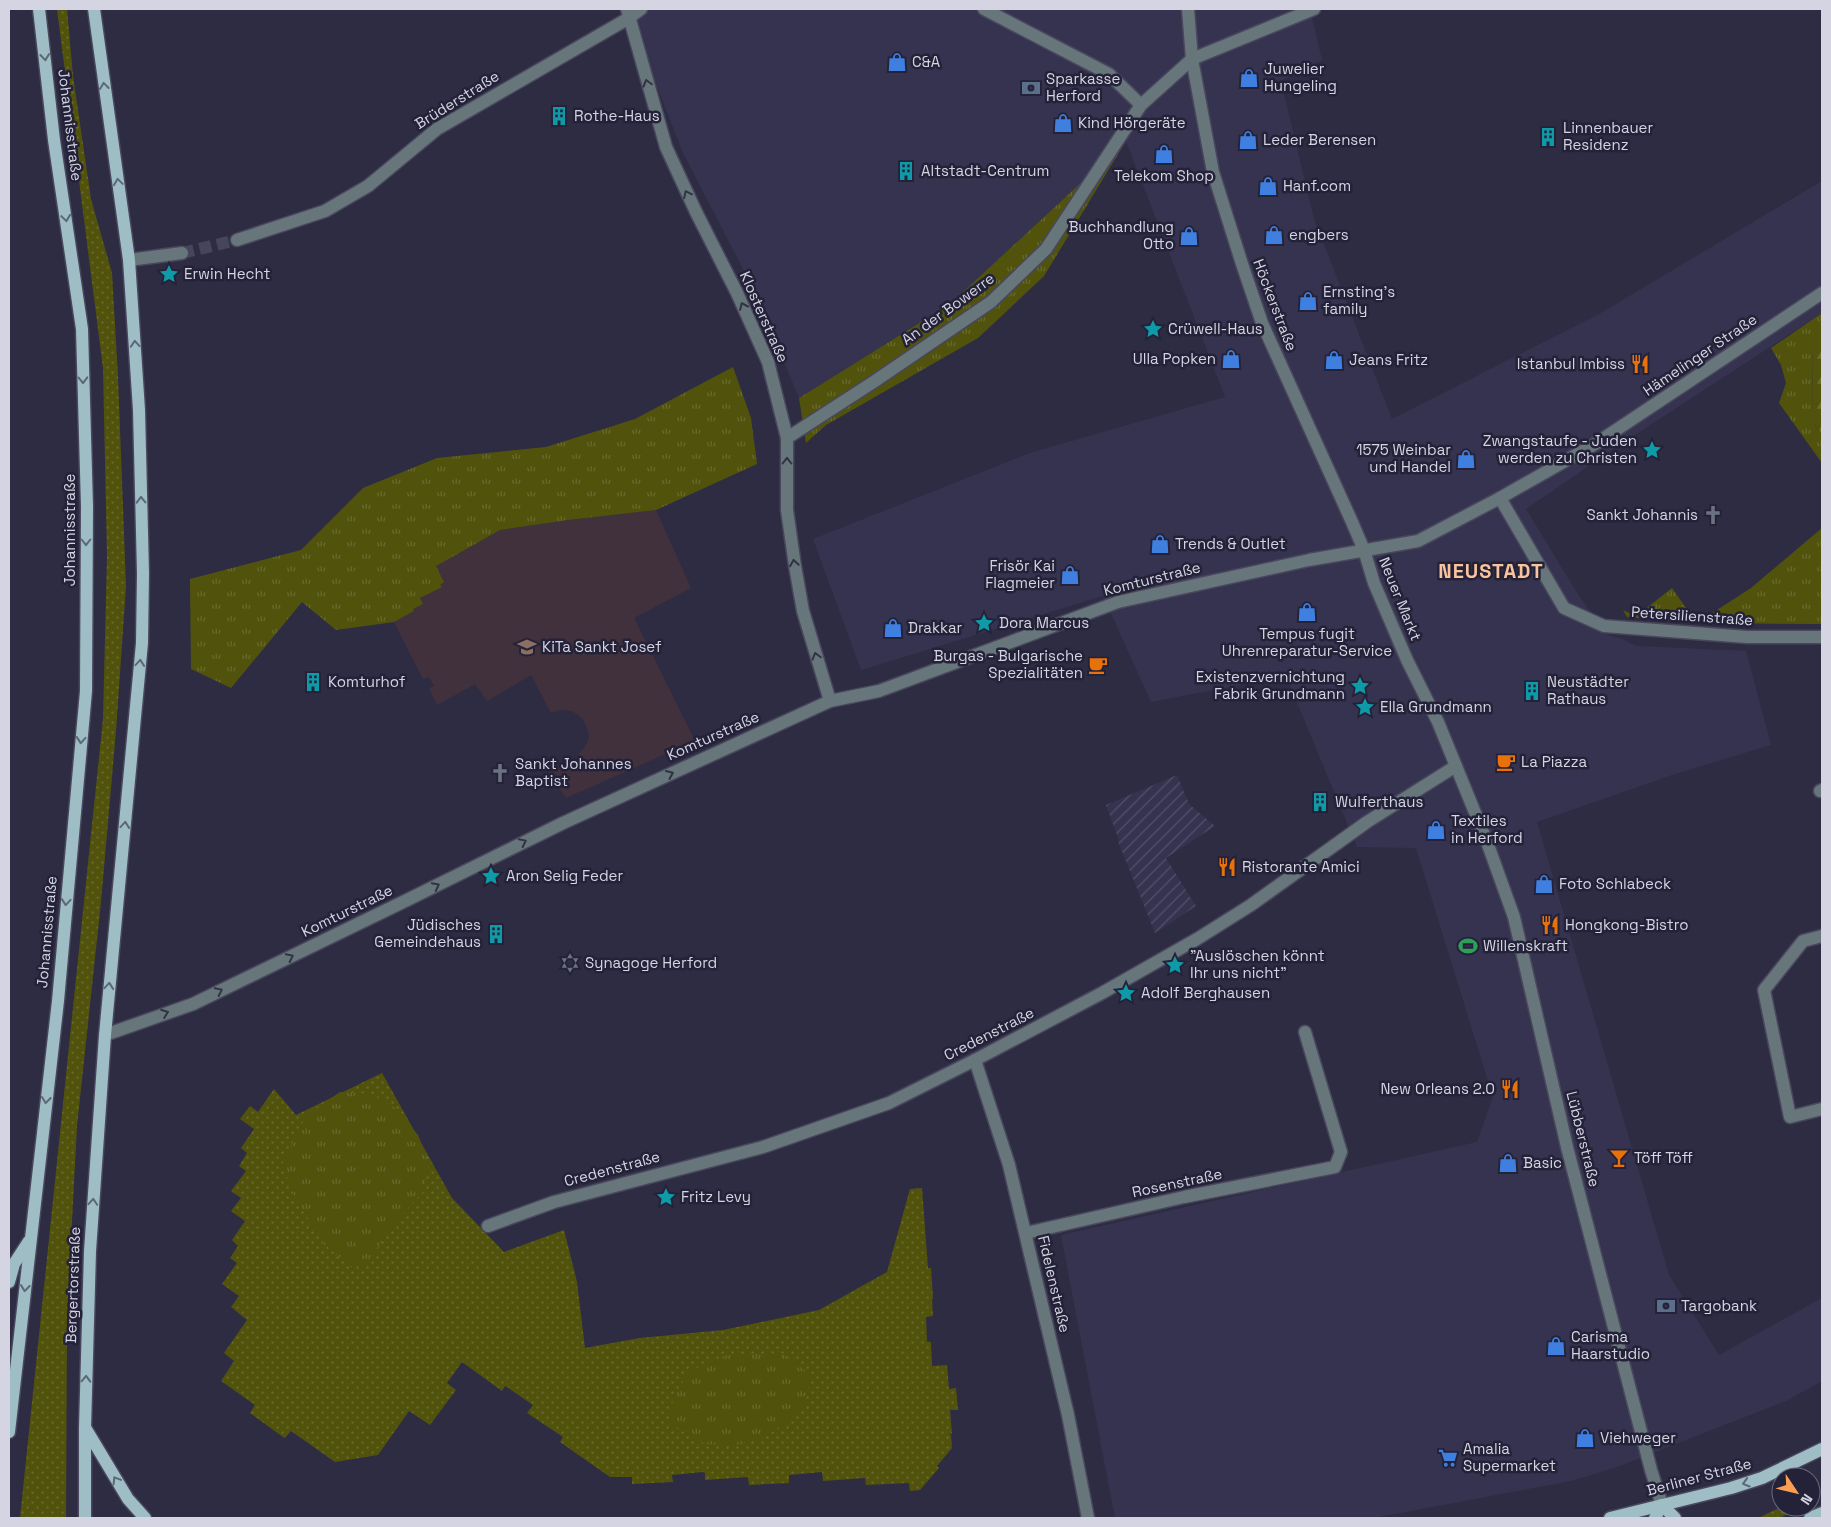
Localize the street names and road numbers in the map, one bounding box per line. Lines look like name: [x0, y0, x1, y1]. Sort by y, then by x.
street label: Brüderstraße: [411, 66, 502, 133]
street label: Johannisstraße: [54, 68, 87, 182]
street label: Höckerstraße: [1249, 256, 1302, 354]
street label: Klosterstraße: [736, 268, 793, 365]
street label: An der Bowerre: [898, 268, 998, 349]
street label: Hämelinger Straße: [1639, 309, 1760, 400]
street label: Johannisstraße: [60, 474, 79, 586]
street label: Neuer Markt: [1375, 554, 1426, 644]
street label: Komturstraße: [1101, 557, 1202, 600]
street label: Petersilienstraße: [1630, 602, 1754, 629]
street label: Komturstraße: [664, 707, 762, 764]
street label: Johannisstraße: [32, 875, 61, 989]
street label: Komturstraße: [298, 880, 396, 941]
street label: Credenstraße: [941, 1003, 1037, 1064]
street label: Lübberstraße: [1562, 1089, 1605, 1189]
street label: Credenstraße: [562, 1147, 662, 1190]
street label: Rosenstraße: [1130, 1164, 1224, 1201]
street label: Bergertorstraße: [61, 1226, 84, 1344]
street label: Fidelenstraße: [1034, 1234, 1075, 1334]
street label: Berliner Straße: [1644, 1453, 1754, 1500]

